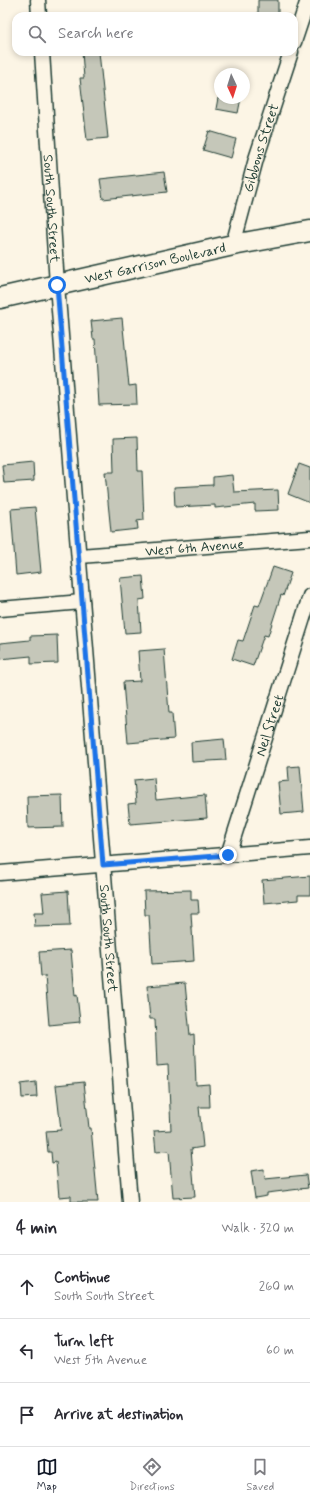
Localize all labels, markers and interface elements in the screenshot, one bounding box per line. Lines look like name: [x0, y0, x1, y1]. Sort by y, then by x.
search box: [12, 12, 298, 56]
icon: search: [26, 23, 48, 45]
text: Search here: [58, 24, 134, 44]
north arrow: [214, 68, 250, 104]
street label: Gibbons Street: [239, 101, 284, 194]
street label: South South Street: [39, 154, 64, 264]
street label: West Garrison Boulevard: [83, 239, 228, 288]
route start: [48, 276, 66, 294]
street label: West 6th Avenue: [145, 535, 245, 561]
street label: Neil Street: [252, 692, 288, 759]
route end: [219, 846, 237, 864]
street label: South South Street: [95, 884, 121, 994]
text: 4 min: [16, 1217, 57, 1239]
text: Walk · 320 m: [221, 1220, 294, 1237]
text: Continue: [54, 1268, 110, 1288]
icon: ahead: [16, 1276, 38, 1298]
text: 260 m: [259, 1278, 294, 1295]
text: South South Street: [54, 1288, 155, 1305]
text: Turn left: [54, 1332, 114, 1352]
icon: left: [16, 1340, 38, 1362]
text: 60 m: [266, 1342, 294, 1359]
text: West 5th Avenue: [54, 1352, 147, 1369]
icon: arrive: [16, 1404, 38, 1426]
text: Arrive at destination: [54, 1405, 183, 1425]
tab: Map: [36, 1456, 58, 1494]
tab: Directions: [129, 1456, 175, 1494]
tab: Saved: [246, 1456, 274, 1494]

